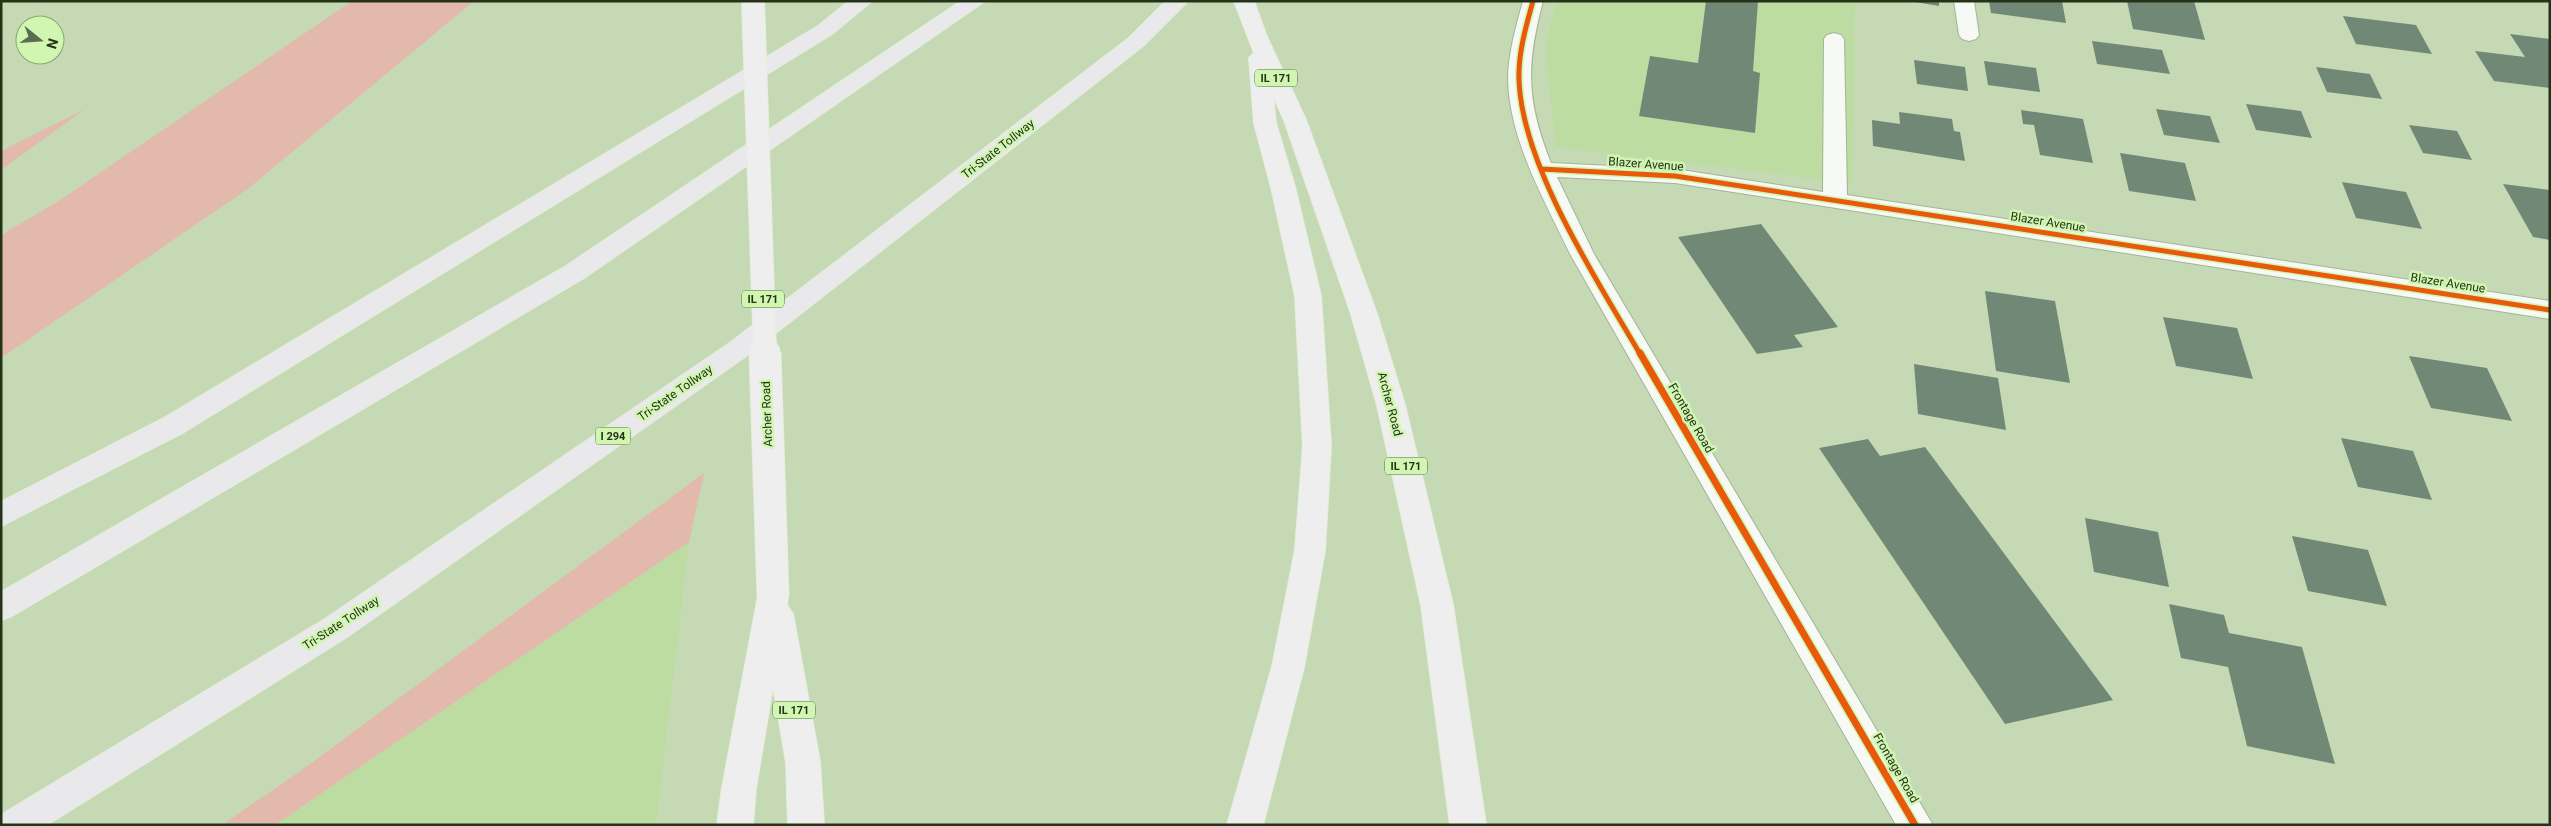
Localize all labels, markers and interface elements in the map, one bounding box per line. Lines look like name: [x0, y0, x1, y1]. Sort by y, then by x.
north arrow: [15, 15, 65, 65]
text: N: [43, 37, 62, 51]
road number: IL 171: [1255, 70, 1297, 86]
street label: Tri-State Tollway: [959, 116, 1037, 182]
street label: Blazer Avenue: [1608, 154, 1684, 174]
street label: Blazer Avenue: [2010, 209, 2086, 235]
street label: Blazer Avenue: [2410, 270, 2486, 296]
road number: IL 171: [742, 290, 784, 308]
street label: Tri-State Tollway: [635, 362, 715, 424]
street label: Archer Road: [1375, 370, 1405, 438]
street label: Archer Road: [759, 381, 775, 447]
street label: Frontage Road: [1665, 381, 1717, 455]
road number: I 294: [596, 428, 630, 444]
road number: IL 171: [1385, 458, 1427, 474]
street label: Tri-State Tollway: [300, 593, 382, 653]
road number: IL 171: [773, 702, 815, 718]
street label: Frontage Road: [1870, 731, 1922, 805]

